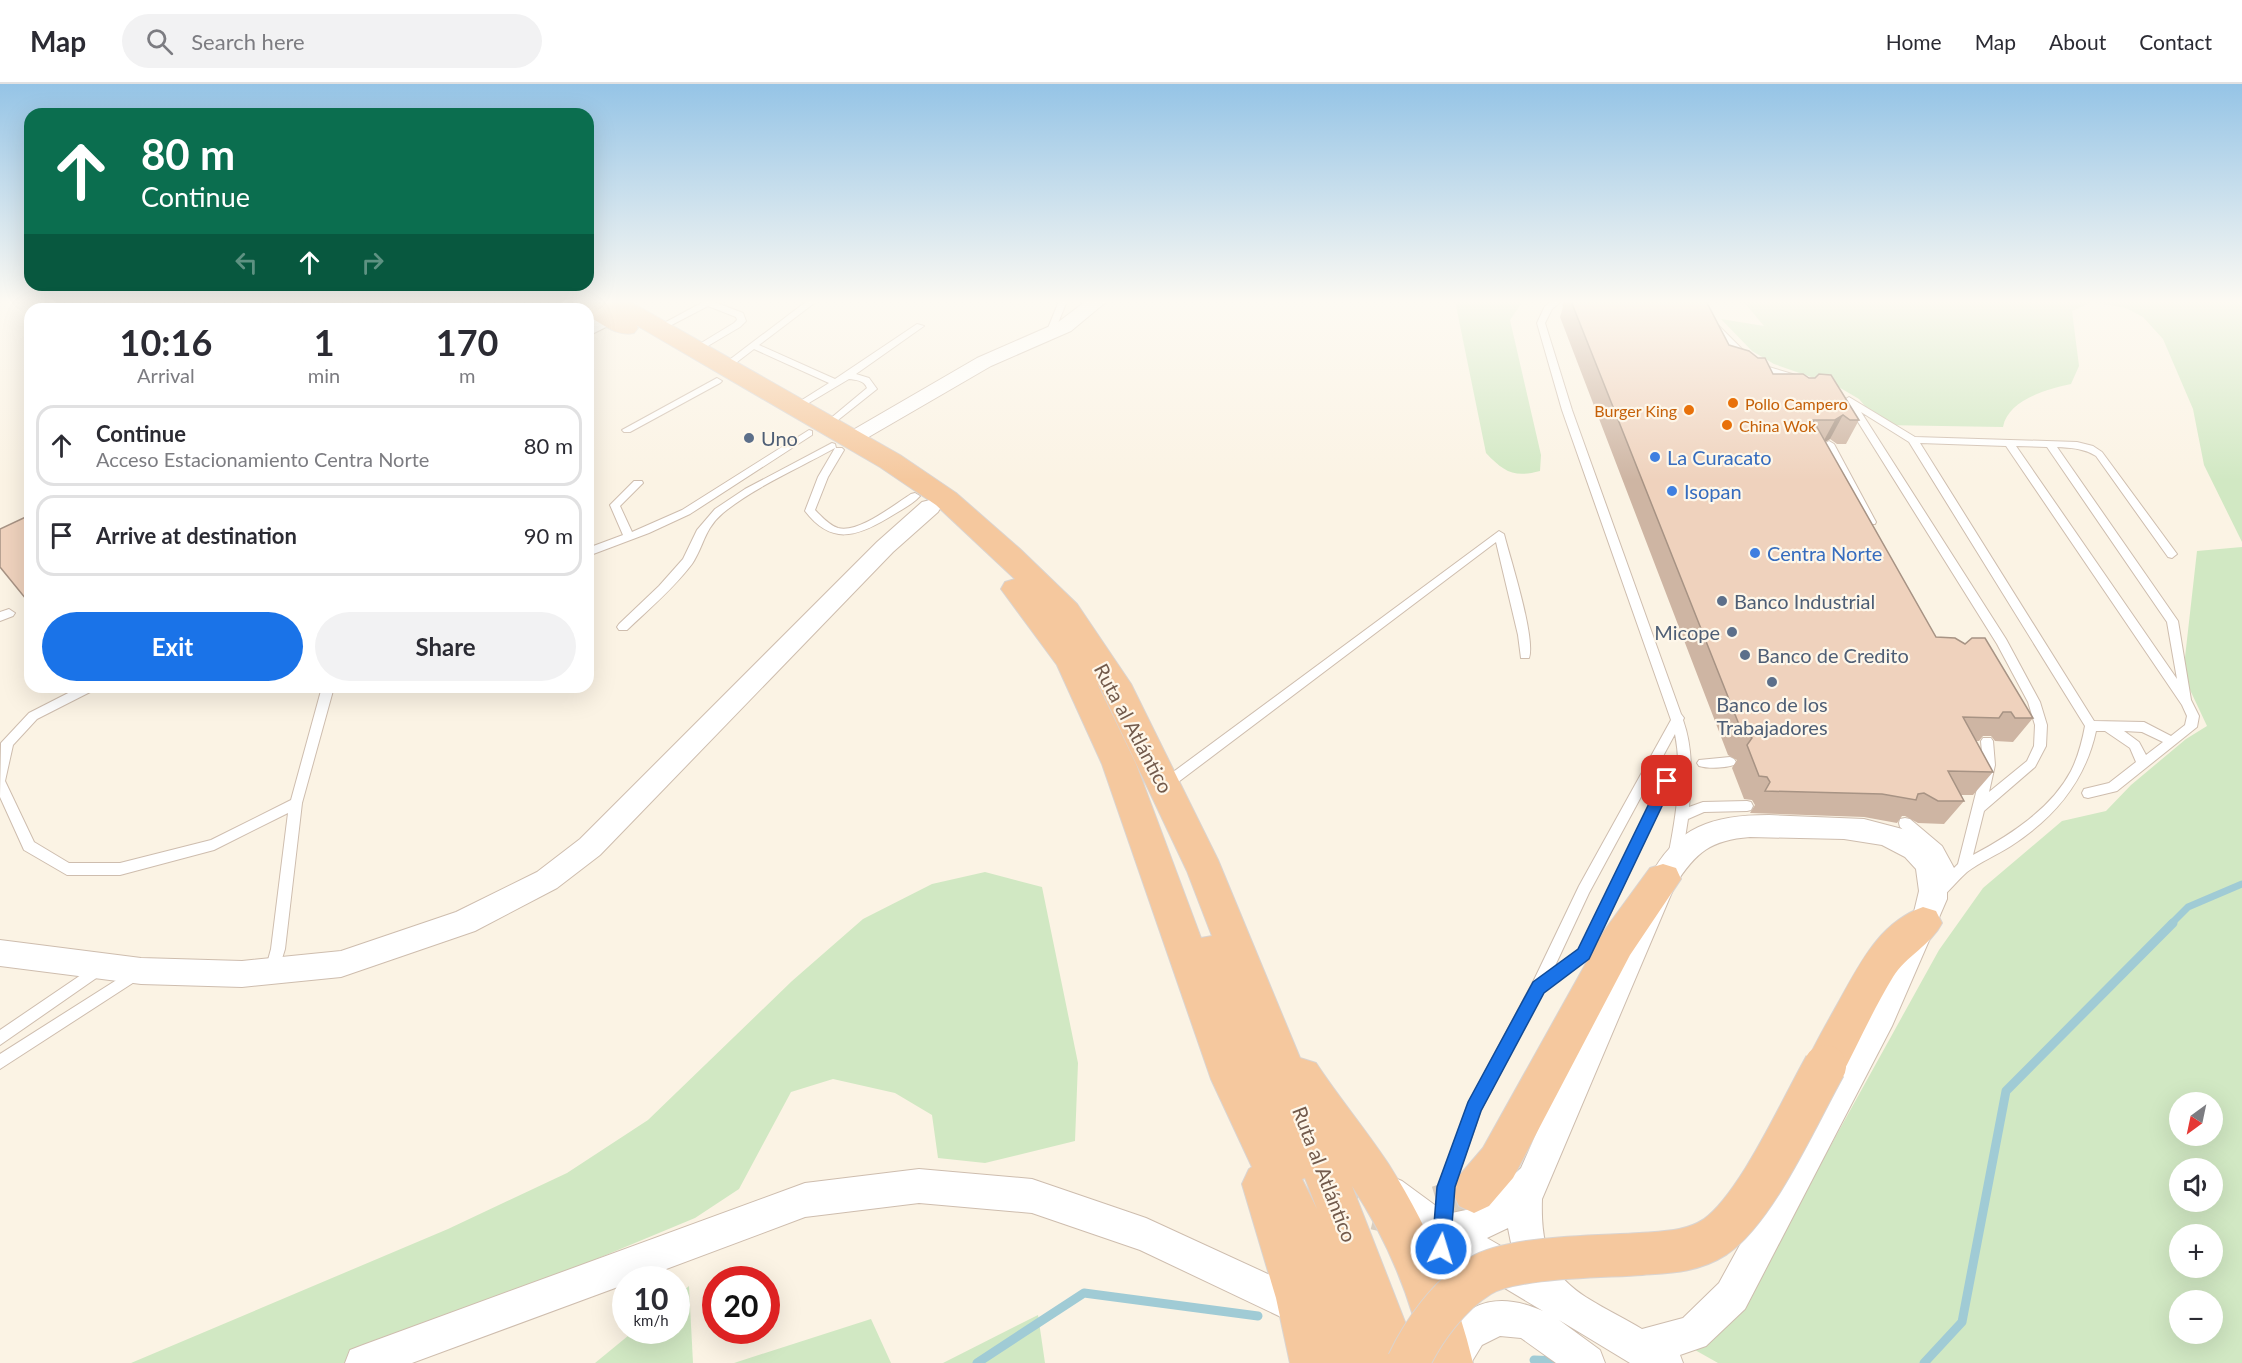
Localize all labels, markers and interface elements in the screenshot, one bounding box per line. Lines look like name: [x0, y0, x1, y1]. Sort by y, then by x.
search box: [122, 14, 542, 68]
text: Map: [30, 24, 86, 58]
icon: search: [143, 25, 176, 58]
text: Search here: [191, 28, 305, 55]
text: Home: [1886, 29, 1942, 54]
text: Map: [1975, 29, 2016, 54]
text: About: [2049, 29, 2106, 54]
text: Contact: [2139, 29, 2212, 54]
text: 80 m: [141, 129, 235, 179]
icon: ahead: [42, 132, 120, 210]
text: Continue: [141, 180, 250, 213]
icon: left: [230, 246, 263, 279]
icon: ahead: [293, 246, 326, 279]
icon: right: [356, 246, 389, 279]
text: 10:16: [120, 320, 212, 364]
text: 1: [314, 320, 335, 364]
text: 170: [436, 320, 498, 364]
text: Arrival: [137, 363, 195, 387]
text: min: [308, 363, 340, 387]
text: m: [459, 363, 475, 387]
place label: Pollo Campero: [1745, 394, 1848, 413]
marker: Pollo Campero: [1726, 396, 1740, 410]
place label: Burger King: [1594, 401, 1677, 420]
marker: Burger King: [1682, 403, 1696, 417]
place label: China Wok: [1739, 416, 1817, 435]
marker: China Wok: [1720, 418, 1734, 432]
text: Continue: [96, 420, 186, 447]
place label: Uno: [761, 426, 798, 450]
icon: ahead: [45, 429, 78, 462]
marker: Uno: [742, 431, 756, 445]
text: 80 m: [524, 432, 573, 459]
place label: La Curacato: [1667, 445, 1772, 469]
text: Acceso Estacionamiento Centra Norte: [96, 447, 429, 471]
marker: La Curacato: [1648, 450, 1662, 464]
place label: Isopan: [1684, 479, 1742, 503]
marker: Isopan: [1665, 484, 1679, 498]
icon: arrive: [45, 519, 78, 552]
text: Arrive at destination: [96, 522, 297, 549]
text: 90 m: [524, 522, 573, 549]
place label: Centra Norte: [1767, 541, 1882, 565]
marker: Centra Norte: [1748, 546, 1762, 560]
place label: Banco Industrial: [1734, 589, 1875, 613]
marker: Banco Industrial: [1715, 594, 1729, 608]
button: Exit: [42, 612, 303, 681]
button: Share: [315, 612, 576, 681]
place label: Micope: [1654, 620, 1720, 644]
marker: Micope: [1725, 625, 1739, 639]
place label: Banco de Credito: [1757, 643, 1909, 667]
marker: Banco de Credito: [1738, 648, 1752, 662]
street label: Ruta al Atlántico: [1090, 659, 1178, 797]
marker: Banco de los Trabajadores: [1765, 675, 1779, 689]
place label: Banco de los Trabajadores: [1716, 692, 1828, 739]
pin: [1641, 755, 1692, 806]
icon: arrive: [1650, 764, 1683, 797]
north arrow: [2169, 1092, 2223, 1146]
map controls: [2169, 1092, 2223, 1344]
street label: Ruta al Atlántico: [1288, 1103, 1362, 1245]
button: sound: [2169, 1158, 2223, 1212]
position arrow: [1409, 1217, 1473, 1281]
button: +: [2169, 1224, 2223, 1278]
speed limit sign: 20: [702, 1266, 780, 1344]
text: 10: [634, 1280, 668, 1316]
button: −: [2169, 1290, 2223, 1344]
text: km/h: [633, 1311, 669, 1329]

